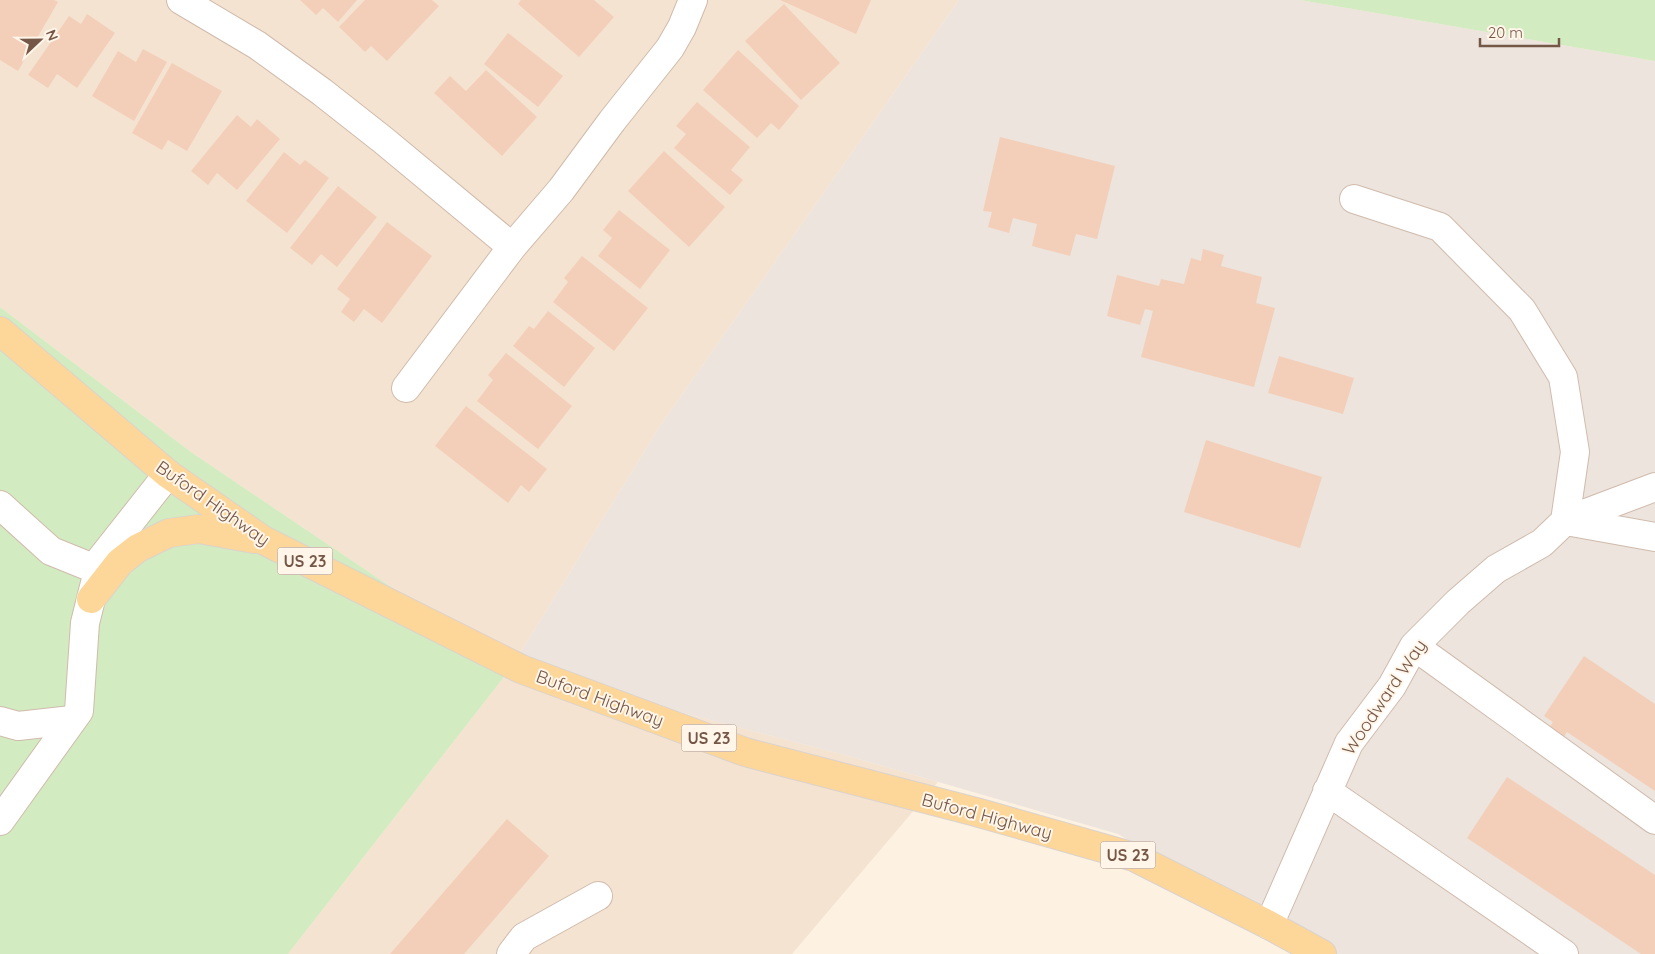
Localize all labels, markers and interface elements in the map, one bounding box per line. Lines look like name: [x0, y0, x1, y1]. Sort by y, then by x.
north arrow: [15, 15, 65, 65]
scale bar: [1480, 15, 1559, 47]
text: 20 m: [1488, 23, 1523, 42]
text: N: [42, 27, 62, 43]
street label: Buford Highway: [152, 455, 274, 551]
road number: US 23: [278, 548, 332, 574]
street label: Woodward Way: [1337, 635, 1431, 759]
street label: Buford Highway: [533, 664, 667, 732]
road number: US 23: [682, 724, 736, 751]
street label: Buford Highway: [919, 788, 1055, 844]
road number: US 23: [1100, 842, 1156, 868]

